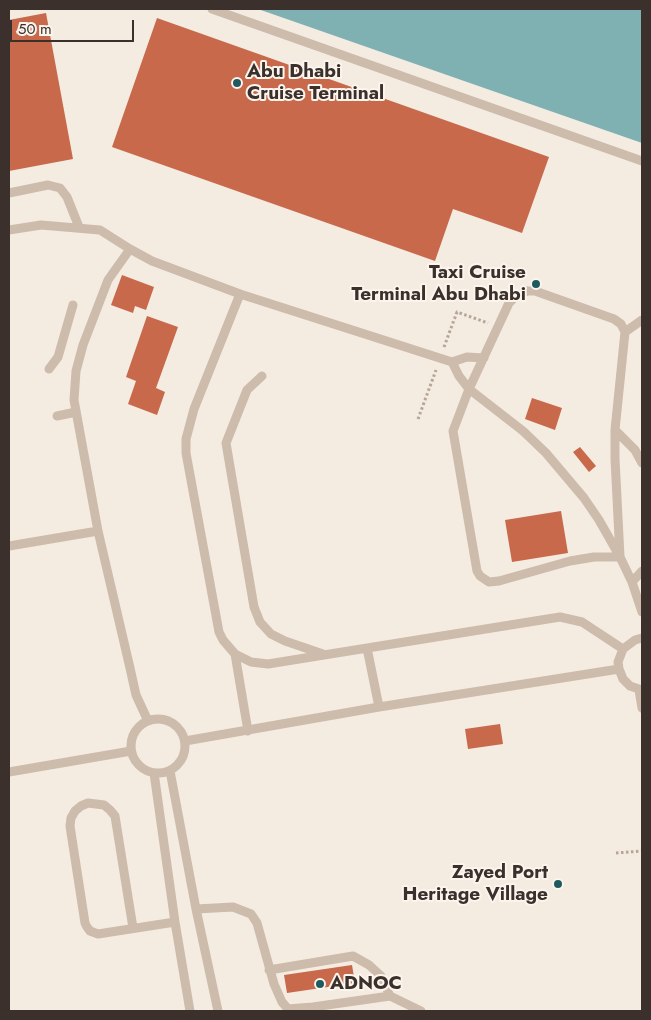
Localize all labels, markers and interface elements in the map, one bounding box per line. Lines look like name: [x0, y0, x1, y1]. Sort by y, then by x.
scale bar: [12, 10, 136, 42]
text: 50 m: [18, 18, 52, 40]
place label: Abu Dhabi Cruise Terminal: [247, 61, 384, 105]
marker: Abu Dhabi Cruise Terminal: [231, 77, 243, 89]
place label: Taxi Cruise Terminal Abu Dhabi: [351, 262, 526, 306]
marker: Taxi Cruise Terminal Abu Dhabi: [530, 278, 542, 290]
place label: Zayed Port Heritage Village: [402, 862, 548, 906]
marker: Zayed Port Heritage Village: [552, 878, 564, 890]
place label: ADNOC: [330, 973, 402, 995]
marker: ADNOC: [314, 978, 326, 990]

